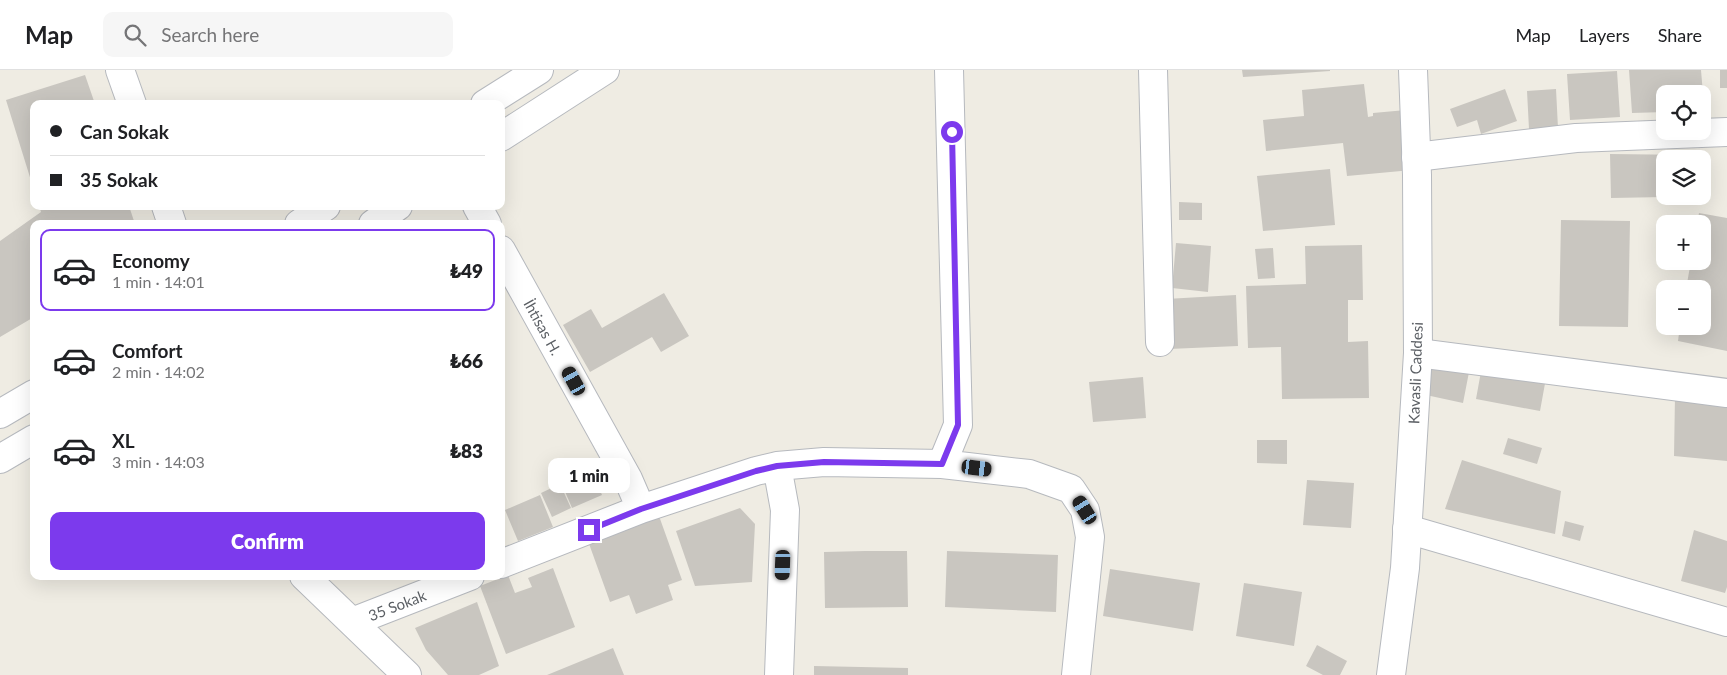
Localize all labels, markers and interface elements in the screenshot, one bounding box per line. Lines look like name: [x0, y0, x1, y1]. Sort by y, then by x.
search box: [103, 12, 453, 57]
text: Map: [25, 20, 73, 49]
icon: search: [121, 21, 149, 49]
text: Search here: [161, 23, 259, 46]
text: Map: [1515, 24, 1551, 46]
text: Layers: [1579, 24, 1630, 46]
text: Share: [1658, 24, 1702, 46]
map controls: [1656, 85, 1711, 335]
button: locate: [1656, 85, 1711, 140]
text: Can Sokak: [80, 120, 169, 143]
route start: [941, 121, 963, 143]
button: layers: [1656, 150, 1711, 205]
text: 35 Sokak: [80, 168, 158, 191]
button: +: [1656, 215, 1711, 270]
icon: car: [52, 248, 97, 293]
text: Economy: [112, 249, 190, 272]
text: ₺49: [450, 259, 483, 282]
text: 1 min · 14:01: [112, 272, 205, 291]
button: −: [1656, 280, 1711, 335]
street label: İhtisas H.: [520, 296, 566, 358]
street label: Kavasli Caddesi: [1404, 322, 1426, 424]
icon: car: [52, 338, 97, 383]
text: Comfort: [112, 339, 183, 362]
text: ₺66: [450, 349, 483, 372]
text: 2 min · 14:02: [112, 362, 205, 381]
car: [560, 364, 587, 398]
icon: car: [52, 428, 97, 473]
text: XL: [112, 429, 135, 452]
text: ₺83: [450, 439, 483, 462]
text: 3 min · 14:03: [112, 452, 205, 471]
callout: 1 min: [548, 458, 630, 492]
car: [961, 459, 992, 477]
text: 1 min: [569, 466, 609, 485]
car: [1070, 493, 1099, 527]
button: Confirm: [50, 512, 485, 570]
route end: [578, 519, 600, 541]
car: [774, 550, 791, 580]
street label: 35 Sokak: [366, 586, 429, 624]

